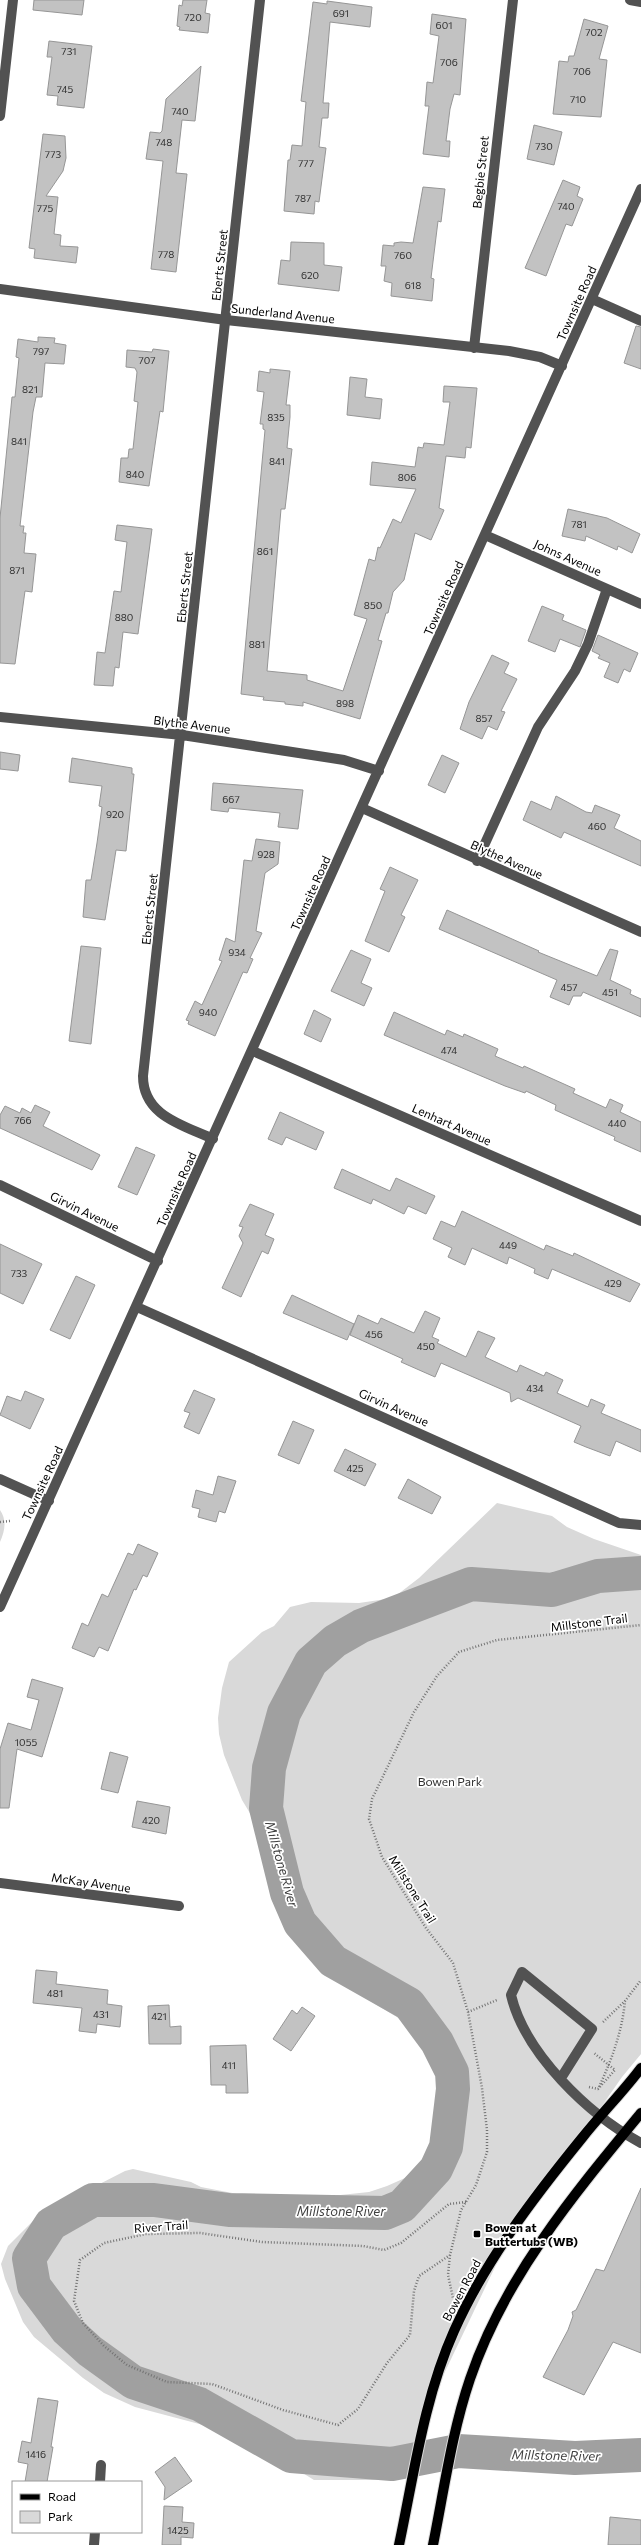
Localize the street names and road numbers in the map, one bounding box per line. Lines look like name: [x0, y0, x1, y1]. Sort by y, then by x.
street label: Begbie Street: [469, 135, 491, 209]
street label: Eberts Street: [208, 228, 230, 302]
street label: Townsite Road: [553, 263, 599, 342]
street label: Sunderland Avenue: [230, 301, 336, 325]
street label: Johns Avenue: [532, 536, 604, 579]
street label: Eberts Street: [173, 550, 195, 624]
street label: Townsite Road: [420, 558, 466, 637]
street label: Blythe Avenue: [153, 712, 231, 736]
street label: Blythe Avenue: [469, 837, 545, 881]
street label: Townsite Road: [287, 853, 333, 932]
street label: Eberts Street: [138, 872, 160, 946]
street label: Lenhart Avenue: [410, 1100, 494, 1148]
street label: Townsite Road: [153, 1149, 199, 1228]
street label: Girvin Avenue: [48, 1188, 122, 1234]
street label: Girvin Avenue: [357, 1385, 431, 1429]
street label: Townsite Road: [19, 1444, 65, 1522]
street label: Millstone Trail: [550, 1610, 628, 1634]
street label: Millstone Trail: [387, 1852, 439, 1926]
street label: McKay Avenue: [50, 1869, 132, 1895]
street label: River Trail: [133, 2217, 189, 2235]
street label: Bowen Road: [439, 2257, 483, 2323]

